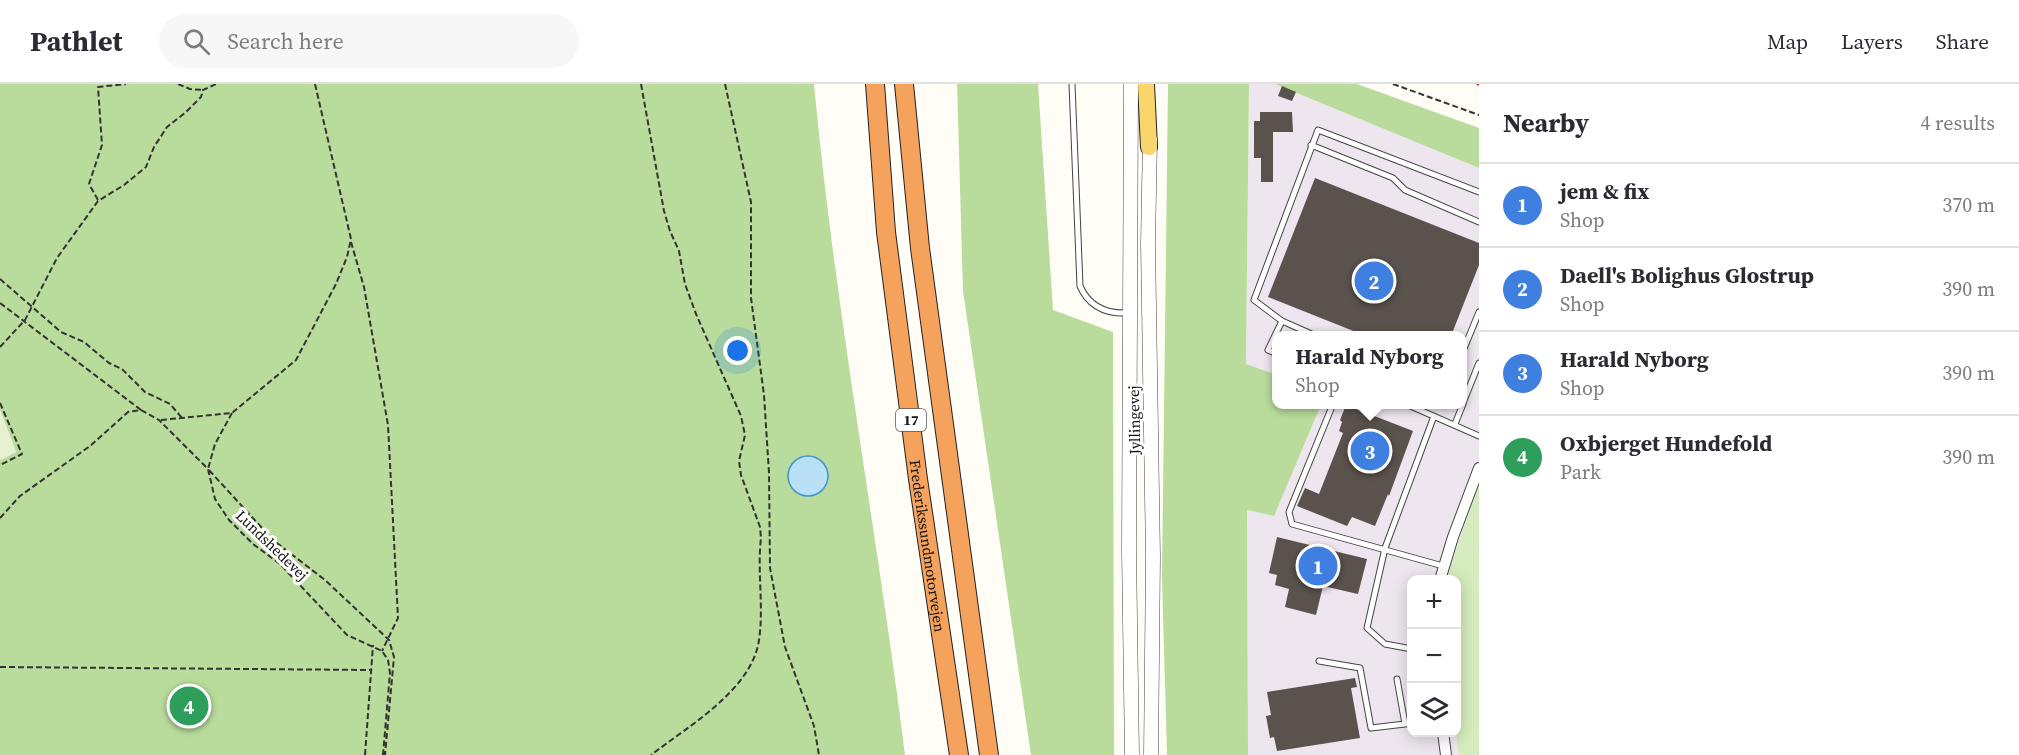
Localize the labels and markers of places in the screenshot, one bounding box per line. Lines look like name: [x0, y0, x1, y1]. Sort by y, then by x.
pin: 2: [1354, 258, 1394, 304]
pin: 3: [1350, 428, 1390, 473]
pin: 1: [1298, 544, 1338, 588]
pin: 4: [170, 684, 208, 728]

